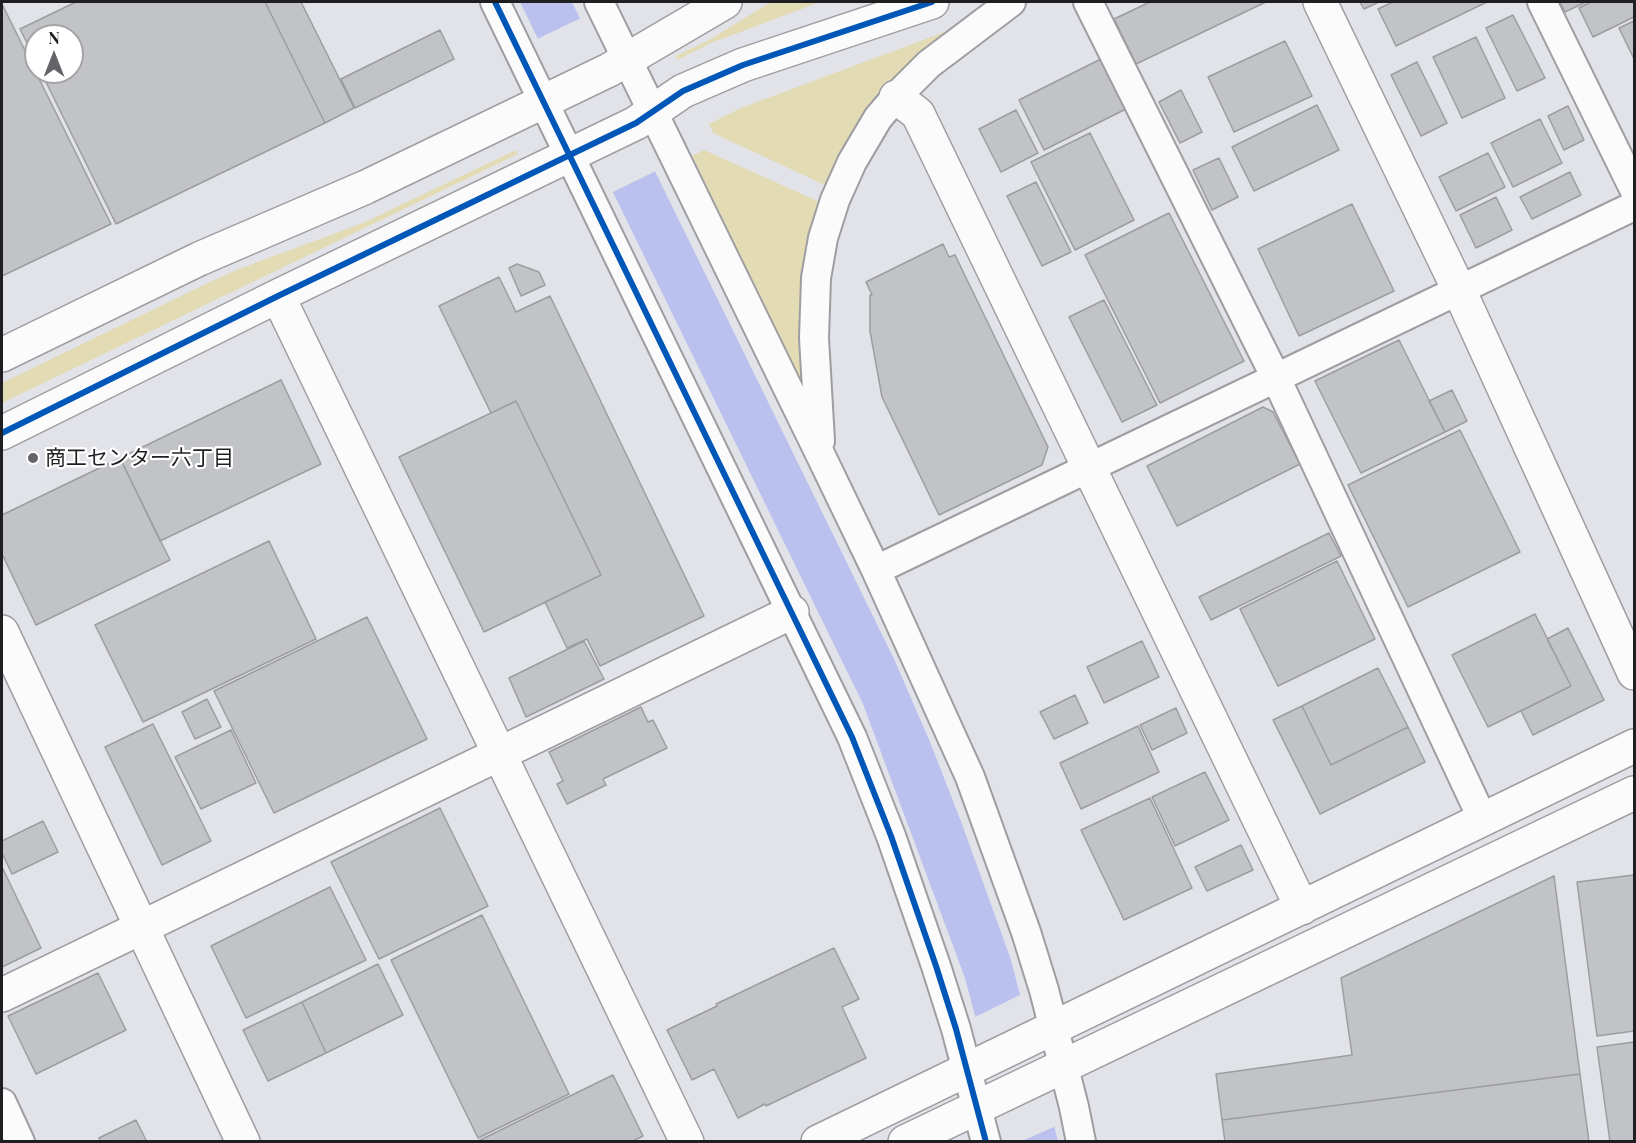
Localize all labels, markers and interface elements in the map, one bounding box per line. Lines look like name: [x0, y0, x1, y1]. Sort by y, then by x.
north arrow: [24, 24, 84, 84]
text: N: [48, 27, 60, 48]
place label: 商工センター六丁目: [45, 445, 234, 471]
marker: 商工センター六丁目: [26, 451, 40, 465]

